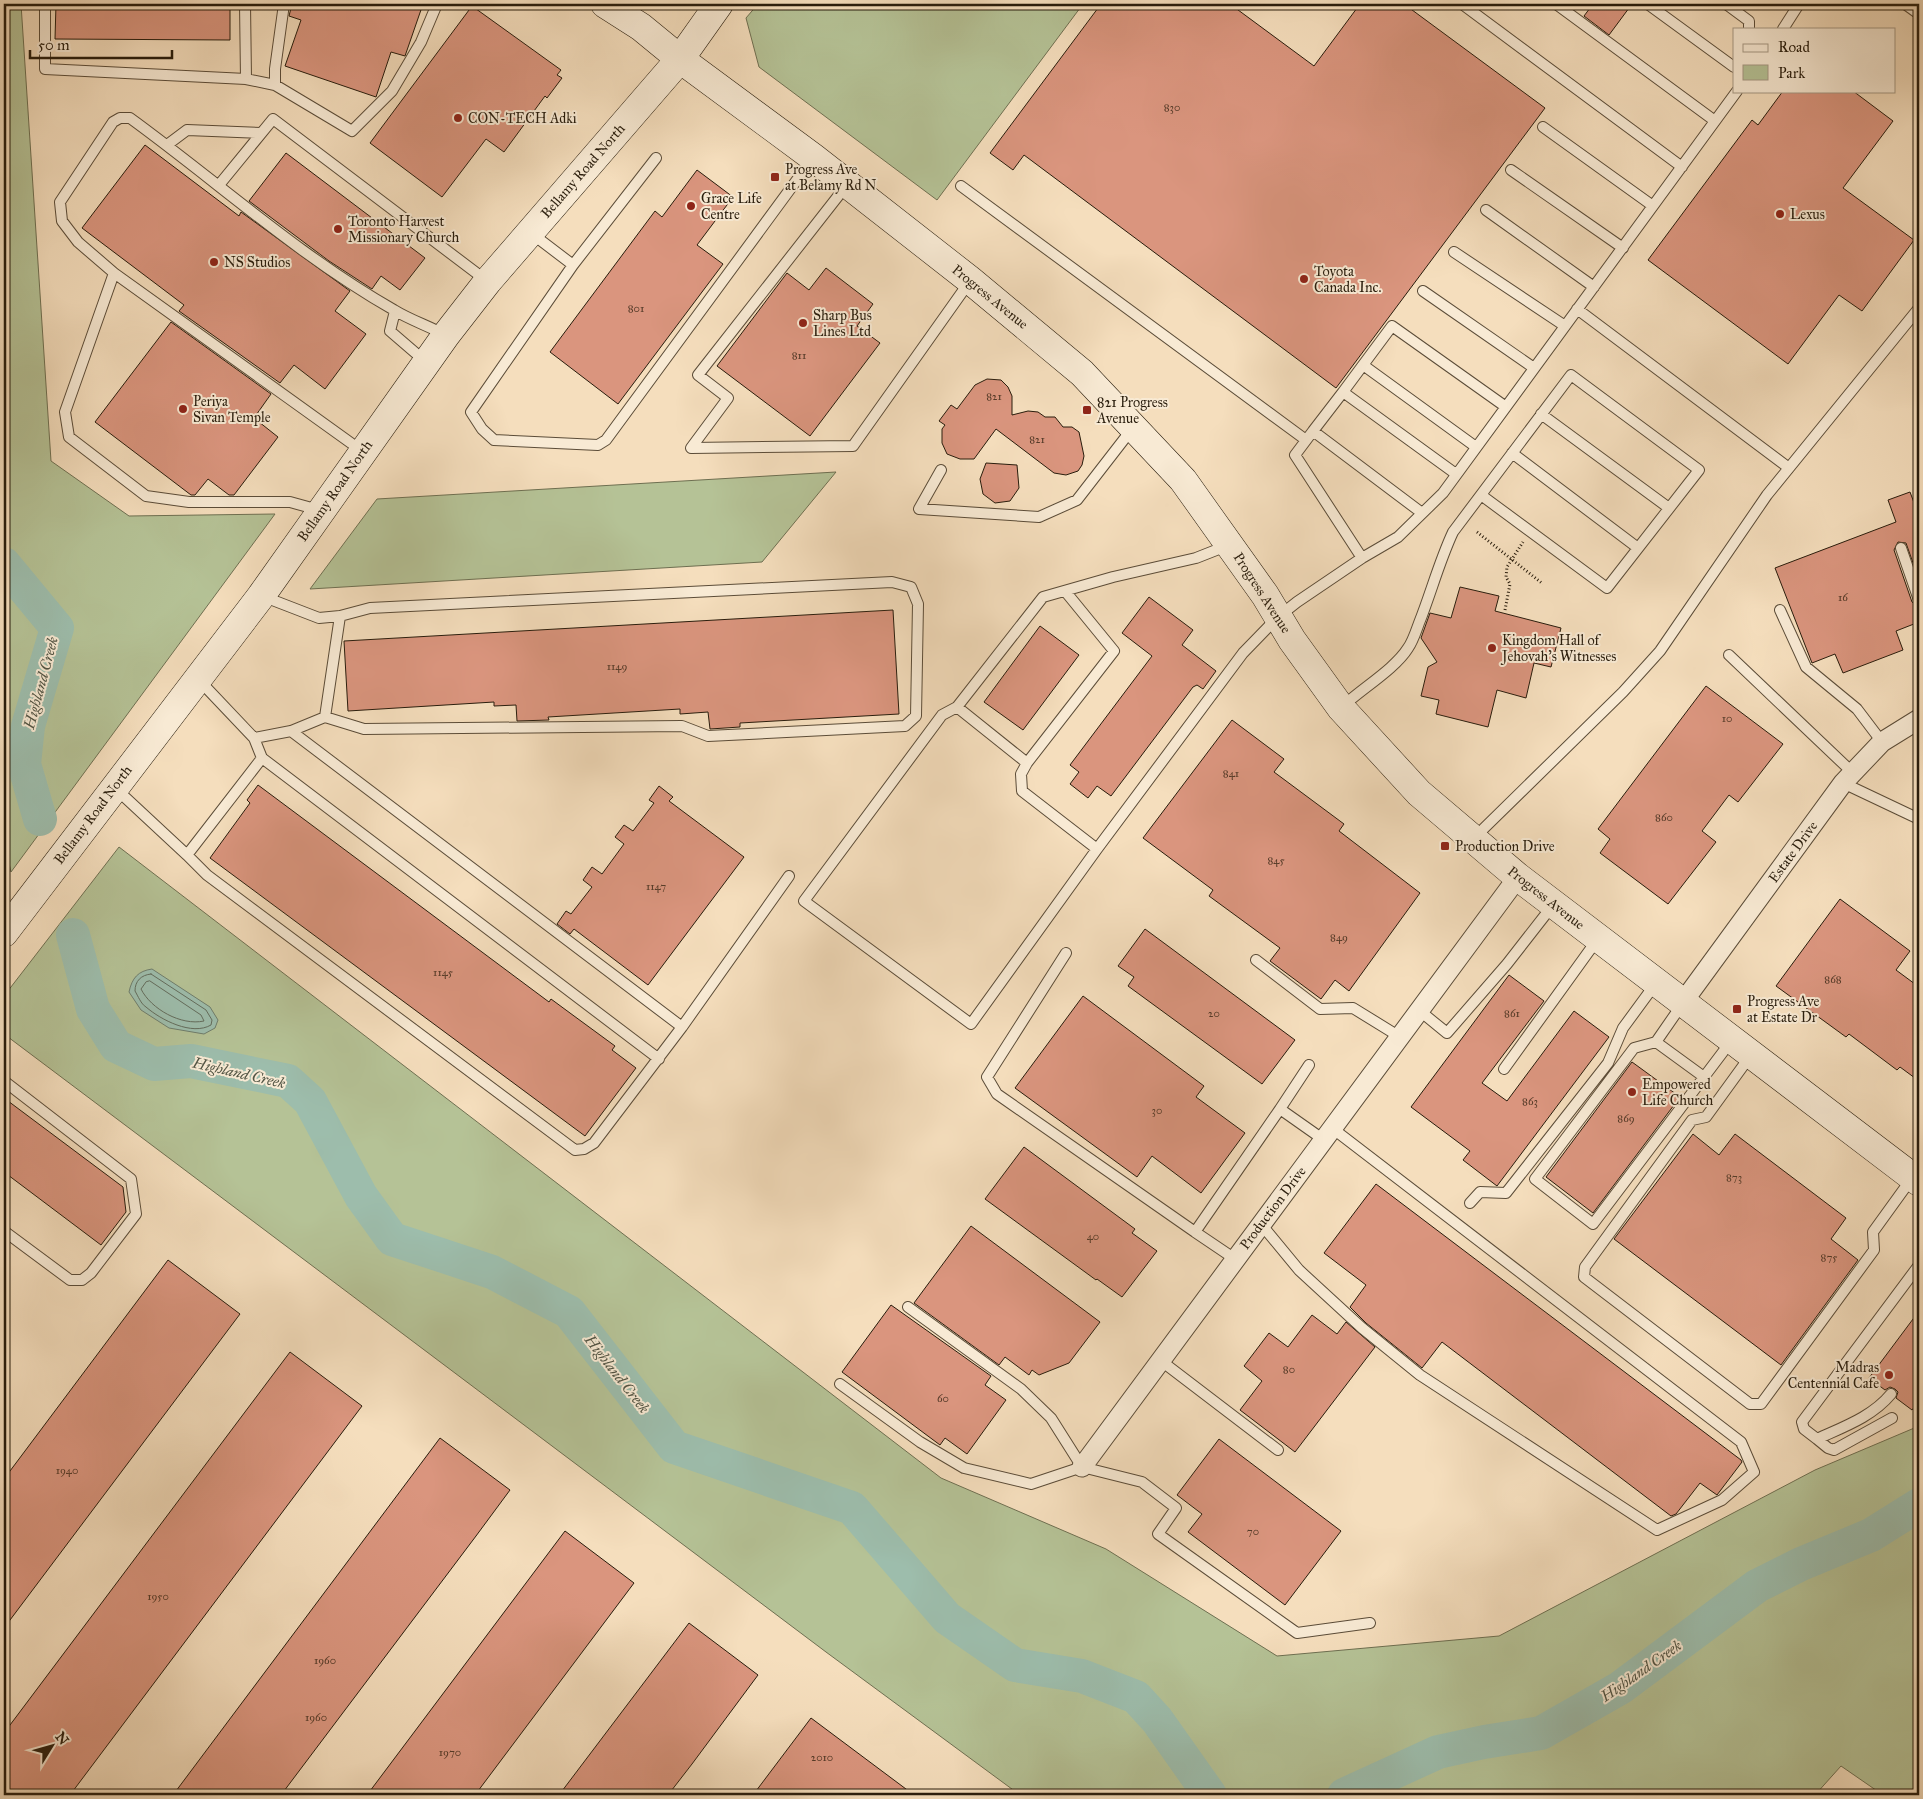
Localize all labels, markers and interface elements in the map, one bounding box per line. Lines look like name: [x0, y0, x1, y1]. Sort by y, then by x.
scale bar: [30, 28, 172, 60]
legend: [1733, 28, 1896, 92]
text: 50 m: [38, 36, 70, 54]
text: Road: [1778, 38, 1810, 56]
text: Park: [1778, 64, 1805, 82]
house number: 830: [1164, 101, 1180, 114]
place label: CON-TECH Adki: [468, 110, 577, 127]
marker: CON-TECH Adki: [452, 112, 464, 124]
street label: Bellamy Road North: [537, 120, 629, 222]
place label: Progress Ave at Belamy Rd N: [785, 161, 877, 194]
marker: Progress Ave at Belamy Rd N: [769, 171, 781, 183]
place label: Grace Life Centre: [701, 190, 762, 223]
marker: Grace Life Centre: [685, 200, 697, 212]
place label: Lexus: [1790, 206, 1825, 223]
marker: Lexus: [1774, 208, 1786, 220]
place label: Toronto Harvest Missionary Church: [348, 213, 460, 246]
marker: Toronto Harvest Missionary Church: [332, 223, 344, 235]
place label: NS Studios: [224, 254, 290, 271]
marker: NS Studios: [208, 256, 220, 268]
street label: Progress Avenue: [948, 261, 1032, 333]
place label: Toyota Canada Inc.: [1314, 263, 1381, 296]
marker: Toyota Canada Inc.: [1298, 273, 1310, 285]
house number: 801: [628, 302, 644, 315]
place label: Sharp Bus Lines Ltd: [813, 307, 872, 340]
marker: Sharp Bus Lines Ltd: [797, 317, 809, 329]
house number: 811: [792, 349, 806, 362]
house number: 821: [986, 390, 1002, 403]
place label: Periya Sivan Temple: [193, 393, 271, 426]
place label: 821 Progress Avenue: [1096, 394, 1168, 427]
marker: Periya Sivan Temple: [177, 403, 189, 415]
marker: 821 Progress Avenue: [1081, 404, 1093, 416]
house number: 821: [1029, 433, 1045, 446]
street label: Bellamy Road North: [294, 437, 376, 545]
street label: Progress Avenue: [1230, 549, 1295, 637]
house number: 16: [1838, 591, 1848, 604]
place label: Kingdom Hall of Jehovah's Witnesses: [1500, 632, 1616, 666]
water label: Highland Creek: [20, 635, 62, 732]
marker: Kingdom Hall of Jehovah's Witnesses: [1486, 642, 1498, 654]
house number: 1149: [607, 660, 627, 673]
house number: 10: [1722, 712, 1732, 725]
street label: Bellamy Road North: [50, 762, 136, 868]
house number: 841: [1223, 767, 1239, 780]
house number: 860: [1655, 811, 1673, 824]
street label: Estate Drive: [1765, 818, 1821, 886]
place label: Production Drive: [1455, 838, 1555, 855]
marker: Production Drive: [1439, 840, 1451, 852]
house number: 845: [1267, 854, 1285, 867]
street label: Progress Avenue: [1504, 863, 1588, 933]
house number: 1147: [646, 880, 666, 893]
house number: 849: [1330, 931, 1348, 944]
house number: 1145: [433, 966, 453, 979]
house number: 868: [1824, 973, 1842, 986]
place label: Progress Ave at Estate Dr: [1747, 993, 1819, 1026]
marker: Progress Ave at Estate Dr: [1731, 1003, 1743, 1015]
house number: 20: [1208, 1007, 1220, 1020]
house number: 861: [1504, 1007, 1520, 1020]
water label: Highland Creek: [190, 1053, 287, 1092]
place label: Empowered Life Church: [1642, 1076, 1713, 1109]
marker: Empowered Life Church: [1626, 1086, 1638, 1098]
house number: 863: [1522, 1095, 1538, 1108]
house number: 30: [1152, 1104, 1162, 1117]
house number: 869: [1617, 1112, 1635, 1125]
street label: Production Drive: [1236, 1163, 1310, 1253]
house number: 873: [1726, 1171, 1742, 1184]
house number: 40: [1087, 1230, 1099, 1243]
house number: 875: [1821, 1251, 1837, 1264]
water label: Highland Creek: [580, 1330, 653, 1417]
place label: Madras Centennial Cafe: [1788, 1359, 1879, 1392]
house number: 80: [1283, 1363, 1295, 1376]
marker: Madras Centennial Cafe: [1883, 1369, 1895, 1381]
house number: 60: [937, 1392, 949, 1405]
house number: 1940: [56, 1464, 78, 1477]
house number: 70: [1247, 1525, 1259, 1538]
house number: 1950: [147, 1590, 169, 1603]
water label: Highland Creek: [1596, 1636, 1685, 1706]
house number: 1960: [314, 1654, 336, 1667]
house number: 1960: [305, 1711, 327, 1724]
north arrow: [28, 1722, 78, 1772]
text: N: [52, 1729, 72, 1748]
house number: 1970: [439, 1746, 461, 1759]
house number: 2010: [811, 1751, 833, 1764]

